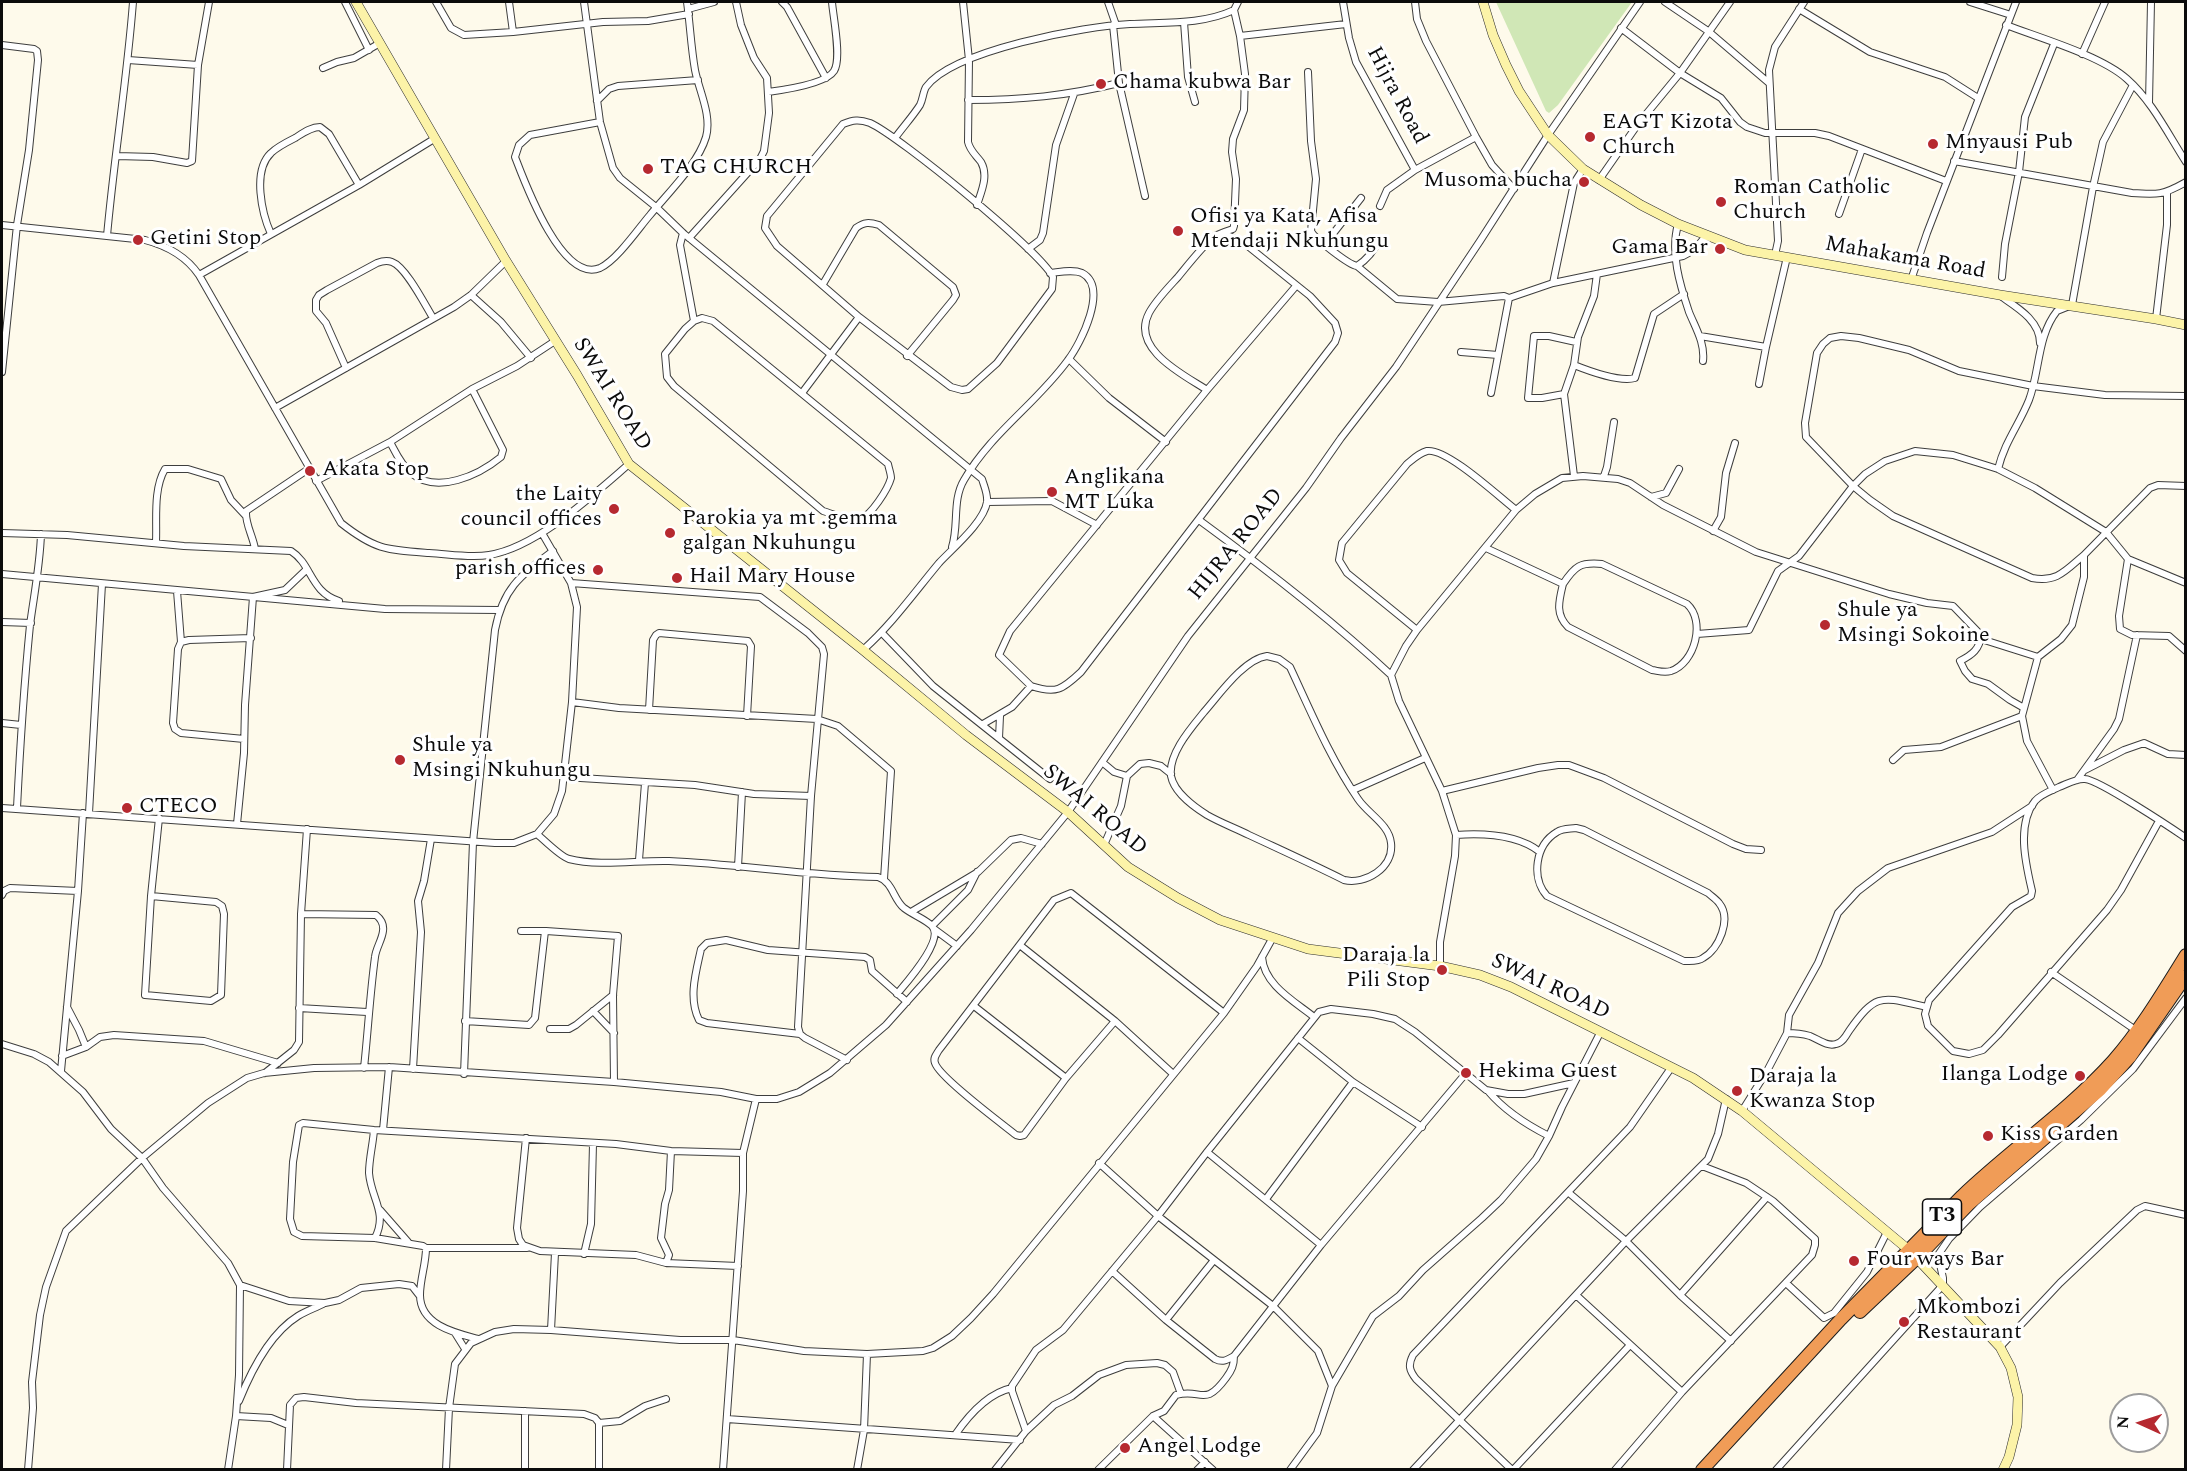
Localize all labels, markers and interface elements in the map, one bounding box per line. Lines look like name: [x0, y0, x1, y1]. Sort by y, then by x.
street label: Hijra Road: [1359, 43, 1433, 149]
place label: Chama kubwa Bar: [1113, 71, 1291, 97]
marker: Chama kubwa Bar: [1094, 77, 1108, 91]
place label: EAGT Kizota Church: [1602, 111, 1733, 162]
marker: EAGT Kizota Church: [1583, 130, 1597, 144]
place label: Mnyausi Pub: [1945, 131, 2073, 157]
marker: Mnyausi Pub: [1926, 137, 1940, 151]
place label: TAG CHURCH: [660, 156, 812, 182]
marker: TAG CHURCH: [641, 162, 655, 176]
place label: Musoma bucha: [1423, 169, 1572, 195]
marker: Musoma bucha: [1577, 175, 1591, 189]
place label: Roman Catholic Church: [1733, 176, 1890, 228]
marker: Roman Catholic Church: [1714, 195, 1728, 209]
place label: Ofisi ya Kata, Afisa Mtendaji Nkuhungu: [1190, 205, 1389, 256]
marker: Ofisi ya Kata, Afisa Mtendaji Nkuhungu: [1171, 224, 1185, 238]
place label: Getini Stop: [150, 227, 261, 253]
street label: Mahakama Road: [1823, 232, 1987, 286]
marker: Getini Stop: [131, 233, 145, 247]
place label: Gama Bar: [1611, 236, 1708, 262]
marker: Gama Bar: [1713, 242, 1727, 256]
street label: SWAI ROAD: [566, 334, 656, 456]
place label: Akata Stop: [322, 458, 429, 484]
marker: Akata Stop: [303, 464, 317, 478]
place label: Anglikana MT Luka: [1064, 466, 1164, 518]
place label: the Laity council offices: [461, 483, 602, 534]
street label: HIJRA ROAD: [1184, 484, 1290, 606]
marker: Anglikana MT Luka: [1045, 485, 1059, 499]
marker: the Laity council offices: [607, 502, 621, 516]
place label: Parokia ya mt .gemma galgan Nkuhungu: [682, 507, 897, 558]
marker: Parokia ya mt .gemma galgan Nkuhungu: [663, 526, 677, 540]
place label: parish offices: [455, 557, 586, 583]
marker: parish offices: [591, 563, 605, 577]
place label: Hail Mary House: [689, 565, 855, 591]
marker: Hail Mary House: [670, 571, 684, 585]
place label: Shule ya Msingi Sokoine: [1837, 599, 1990, 650]
marker: Shule ya Msingi Sokoine: [1818, 618, 1832, 632]
place label: Shule ya Msingi Nkuhungu: [412, 734, 591, 786]
marker: Shule ya Msingi Nkuhungu: [393, 753, 407, 767]
street label: SWAI ROAD: [1036, 760, 1152, 862]
place label: CTECO: [139, 795, 217, 821]
marker: CTECO: [120, 801, 134, 815]
place label: Daraja la Pili Stop: [1342, 944, 1430, 996]
street label: SWAI ROAD: [1486, 949, 1614, 1027]
marker: Daraja la Pili Stop: [1435, 963, 1449, 977]
place label: Hekima Guest: [1478, 1060, 1617, 1086]
place label: Ilanga Lodge: [1941, 1063, 2068, 1089]
place label: Daraja la Kwanza Stop: [1749, 1065, 1875, 1116]
marker: Hekima Guest: [1459, 1066, 1473, 1080]
marker: Ilanga Lodge: [2073, 1069, 2087, 1083]
marker: Daraja la Kwanza Stop: [1730, 1084, 1744, 1098]
place label: Kiss Garden: [2000, 1123, 2119, 1149]
marker: Kiss Garden: [1981, 1129, 1995, 1143]
road number: T3: [1922, 1199, 1962, 1235]
place label: Four ways Bar: [1866, 1248, 2004, 1274]
marker: Four ways Bar: [1847, 1254, 1861, 1268]
place label: Mkombozi Restaurant: [1916, 1296, 2022, 1348]
marker: Mkombozi Restaurant: [1897, 1315, 1911, 1329]
north arrow: [2109, 1393, 2169, 1453]
text: N: [2111, 1415, 2135, 1429]
place label: Angel Lodge: [1137, 1435, 1261, 1461]
marker: Angel Lodge: [1118, 1441, 1132, 1455]

